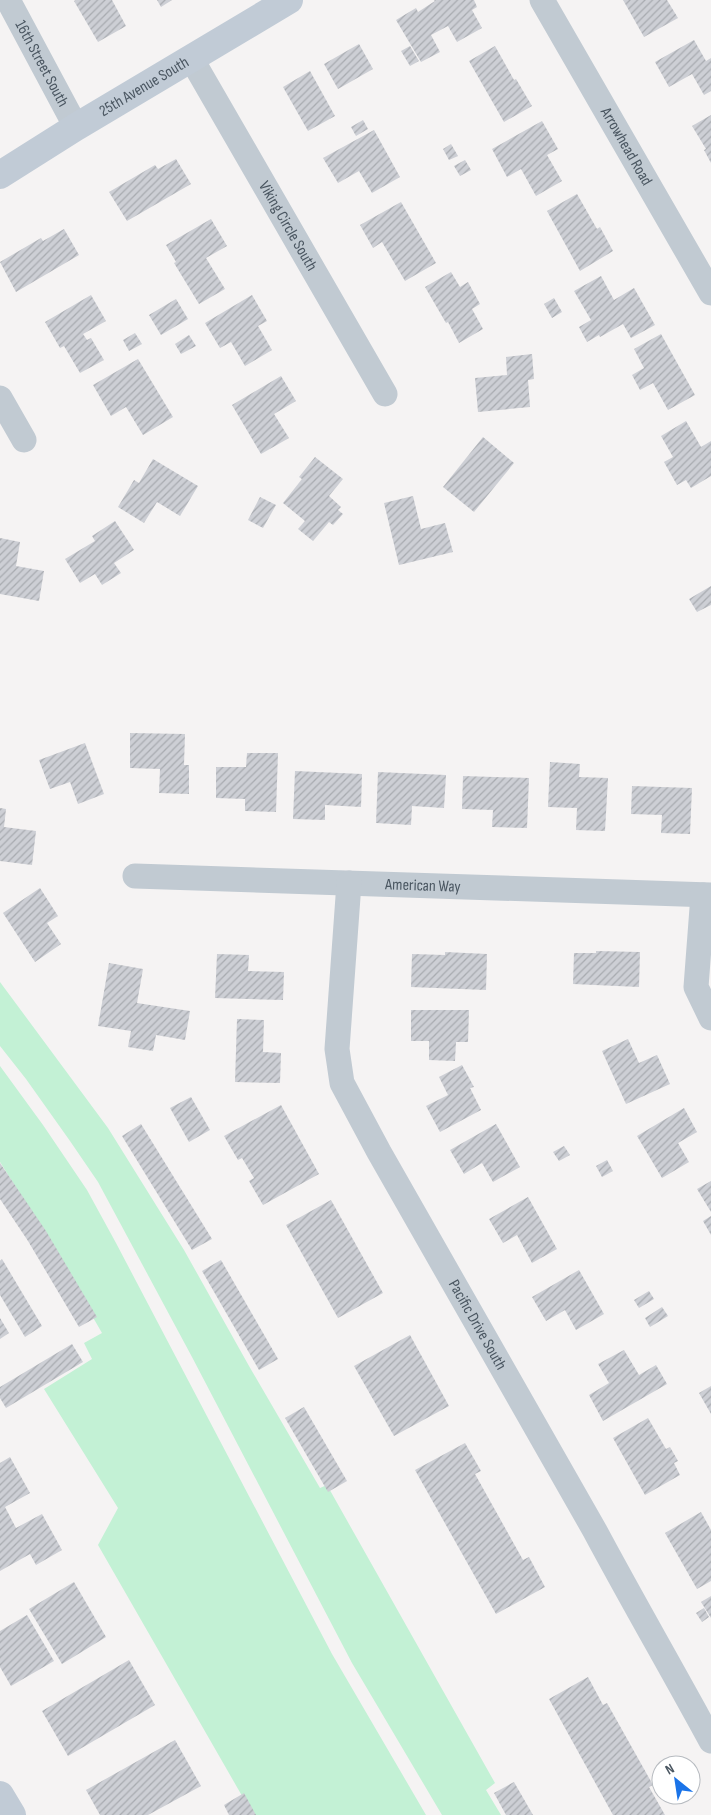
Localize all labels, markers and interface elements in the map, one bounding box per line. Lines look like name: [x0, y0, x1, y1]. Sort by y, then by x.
street label: 16th Street South: [11, 17, 73, 110]
street label: 25th Avenue South: [96, 52, 192, 121]
street label: Arrowhead Road: [596, 103, 656, 189]
street label: Viking Circle South: [255, 178, 321, 274]
street label: American Way: [384, 875, 461, 896]
street label: Pacific Drive South: [444, 1276, 511, 1373]
north arrow: [651, 1755, 701, 1805]
text: N: [662, 1760, 677, 1778]

